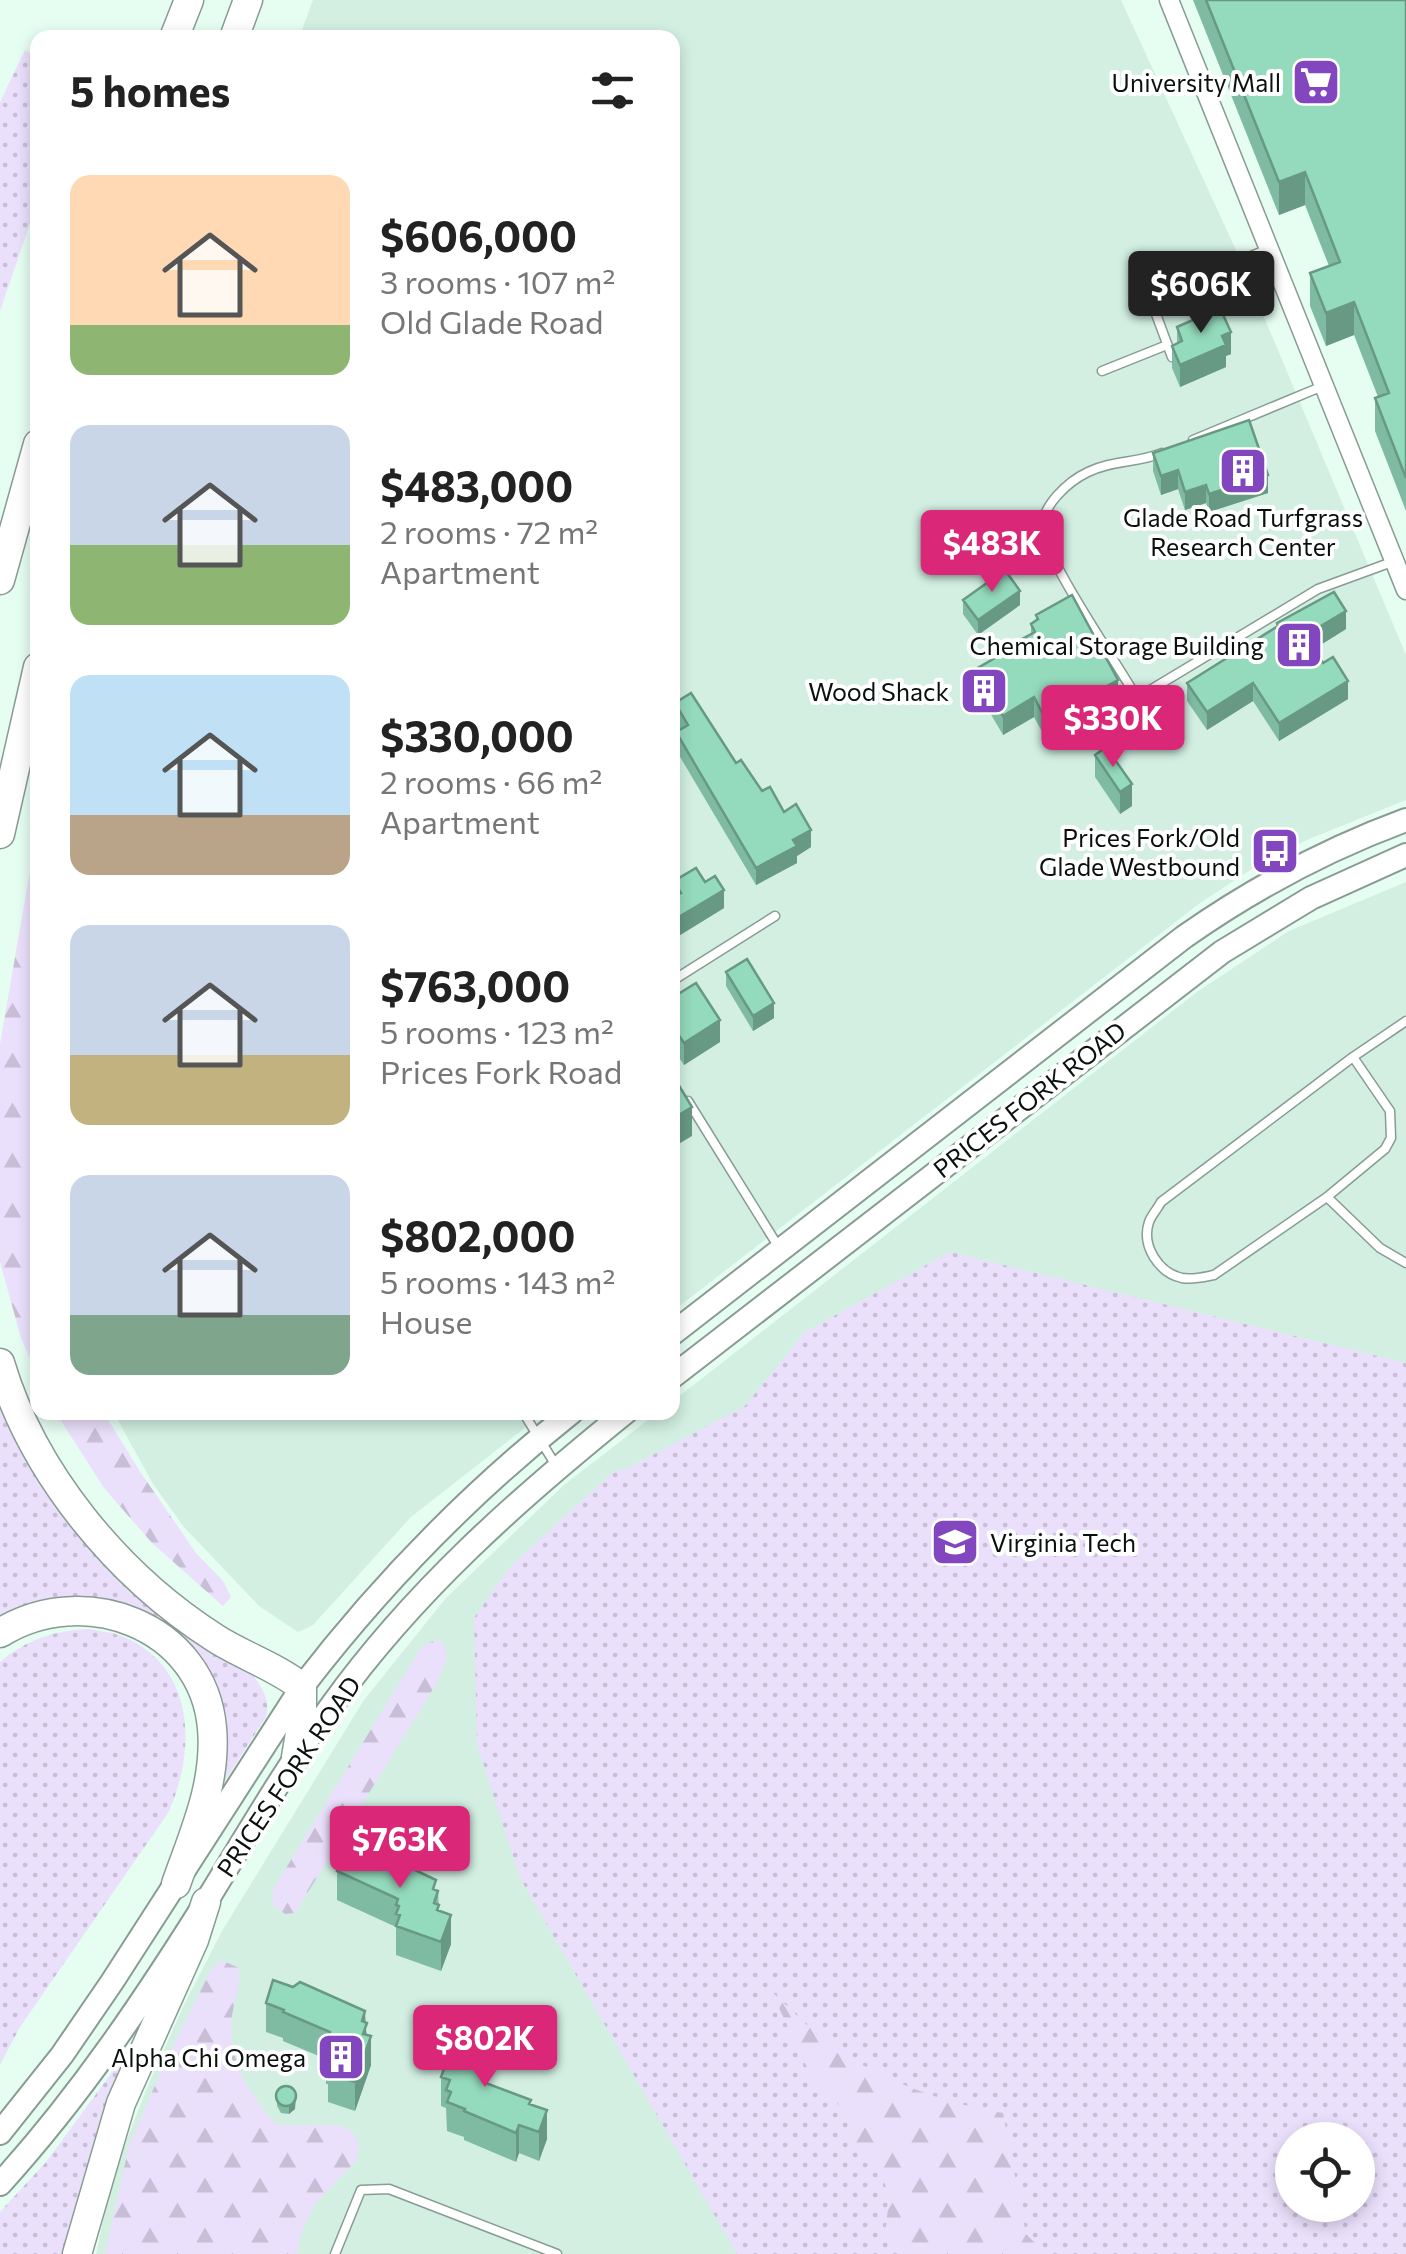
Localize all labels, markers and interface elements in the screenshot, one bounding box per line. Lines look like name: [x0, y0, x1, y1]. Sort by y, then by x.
supermarket icon: University Mall: [1290, 56, 1342, 108]
icon: filters: [585, 63, 640, 118]
text: 5 homes: [70, 64, 230, 116]
place label: University Mall: [1112, 67, 1281, 97]
text: $606,000: [380, 209, 577, 261]
icon: home: [150, 215, 270, 335]
pin: $606K: [1131, 251, 1271, 336]
text: 3 rooms · 107 m²: [380, 261, 615, 301]
text: $606K: [1150, 263, 1252, 303]
text: Old Glade Road: [380, 301, 603, 341]
building icon: Glade Road Turfgrass Research Center: [1217, 445, 1269, 497]
text: $483,000: [380, 459, 573, 511]
icon: home: [150, 465, 270, 585]
place label: Glade Road Turfgrass Research Center: [1123, 502, 1363, 561]
pin: $483K: [922, 510, 1062, 595]
text: 2 rooms · 72 m²: [380, 511, 598, 551]
text: $483K: [943, 522, 1041, 562]
text: Apartment: [380, 551, 540, 591]
building icon: Chemical Storage Building: [1273, 619, 1325, 671]
place label: Chemical Storage Building: [969, 630, 1264, 660]
building icon: Wood Shack: [958, 665, 1010, 717]
place label: Wood Shack: [808, 676, 949, 706]
pin: $330K: [1043, 685, 1183, 770]
text: $330K: [1063, 697, 1163, 737]
text: $330,000: [380, 709, 574, 761]
icon: home: [150, 715, 270, 835]
text: 2 rooms · 66 m²: [380, 761, 602, 801]
text: Apartment: [380, 801, 540, 841]
place label: Prices Fork/Old Glade Westbound: [1039, 822, 1240, 881]
bus stop icon: Prices Fork/Old Glade Westbound: [1249, 825, 1301, 877]
text: $763,000: [380, 959, 570, 1011]
icon: home: [150, 965, 270, 1085]
text: 5 rooms · 123 m²: [380, 1011, 614, 1051]
street label: PRICES FORK ROAD: [927, 1015, 1131, 1183]
text: Prices Fork Road: [380, 1051, 622, 1091]
text: $802,000: [380, 1209, 575, 1261]
icon: home: [150, 1215, 270, 1335]
text: 5 rooms · 143 m²: [380, 1261, 615, 1301]
text: House: [380, 1301, 472, 1341]
school or university icon: Virginia Tech: [929, 1516, 981, 1568]
place label: Virginia Tech: [990, 1527, 1136, 1557]
street label: PRICES FORK ROAD: [210, 1670, 366, 1882]
pin: $763K: [330, 1806, 470, 1891]
text: $763K: [352, 1818, 448, 1858]
pin: $802K: [415, 2005, 555, 2090]
text: $802K: [435, 2017, 535, 2057]
building icon: Alpha Chi Omega: [315, 2031, 367, 2083]
place label: Alpha Chi Omega: [111, 2042, 306, 2072]
map controls: [1275, 2122, 1375, 2222]
button: locate: [1275, 2122, 1375, 2222]

